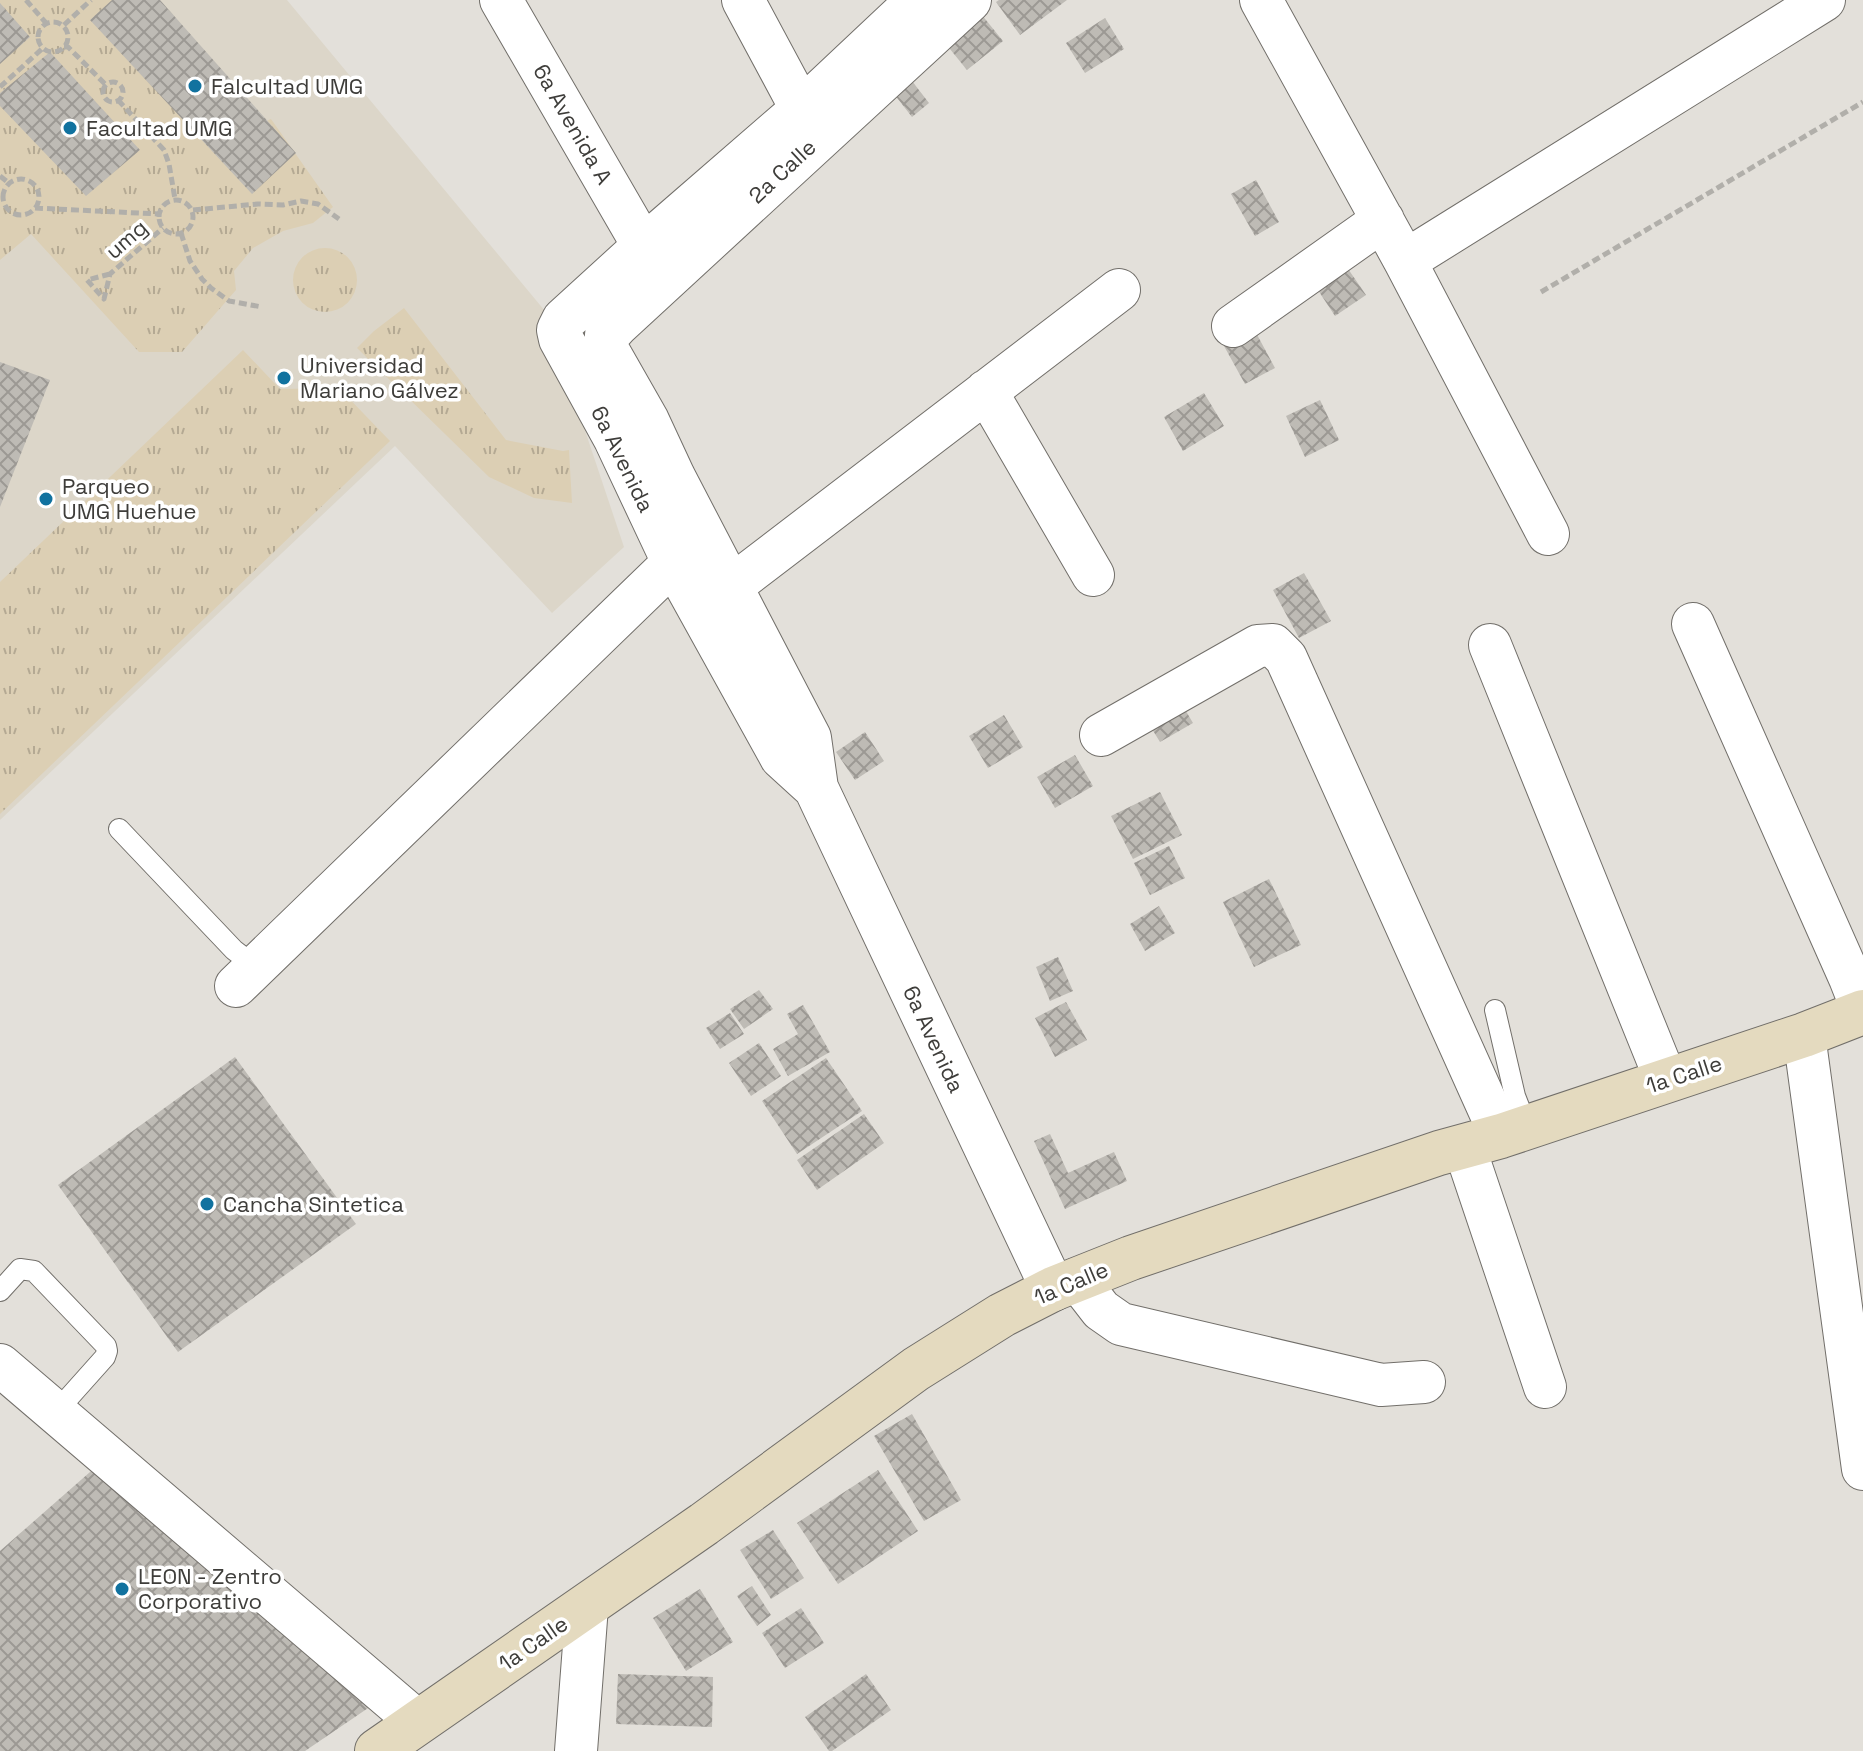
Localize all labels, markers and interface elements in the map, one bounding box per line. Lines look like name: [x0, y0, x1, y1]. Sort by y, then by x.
street label: 6a Avenida A: [527, 59, 619, 189]
place label: Falcultad UMG: [211, 72, 363, 100]
marker: Falcultad UMG: [186, 77, 204, 95]
place label: Facultad UMG: [86, 114, 233, 142]
marker: Facultad UMG: [61, 119, 79, 137]
street label: 2a Calle: [742, 133, 822, 209]
street label: umg: [99, 213, 153, 265]
place label: Universidad Mariano Gálvez: [300, 351, 459, 404]
marker: Universidad Mariano Gálvez: [275, 369, 293, 387]
street label: 6a Avenida: [585, 401, 661, 517]
place label: Parqueo UMG Huehue: [62, 472, 197, 525]
marker: Parqueo UMG Huehue: [37, 490, 55, 508]
street label: 6a Avenida: [897, 981, 971, 1097]
street label: 1a Calle: [1643, 1049, 1725, 1099]
place label: Cancha Sintetica: [223, 1190, 404, 1218]
marker: Cancha Sintetica: [198, 1195, 216, 1213]
street label: 1a Calle: [1030, 1255, 1112, 1311]
place label: LEON - Zentro Corporativo: [138, 1562, 282, 1615]
marker: LEON - Zentro Corporativo: [113, 1580, 131, 1598]
street label: 1a Calle: [493, 1609, 573, 1677]

